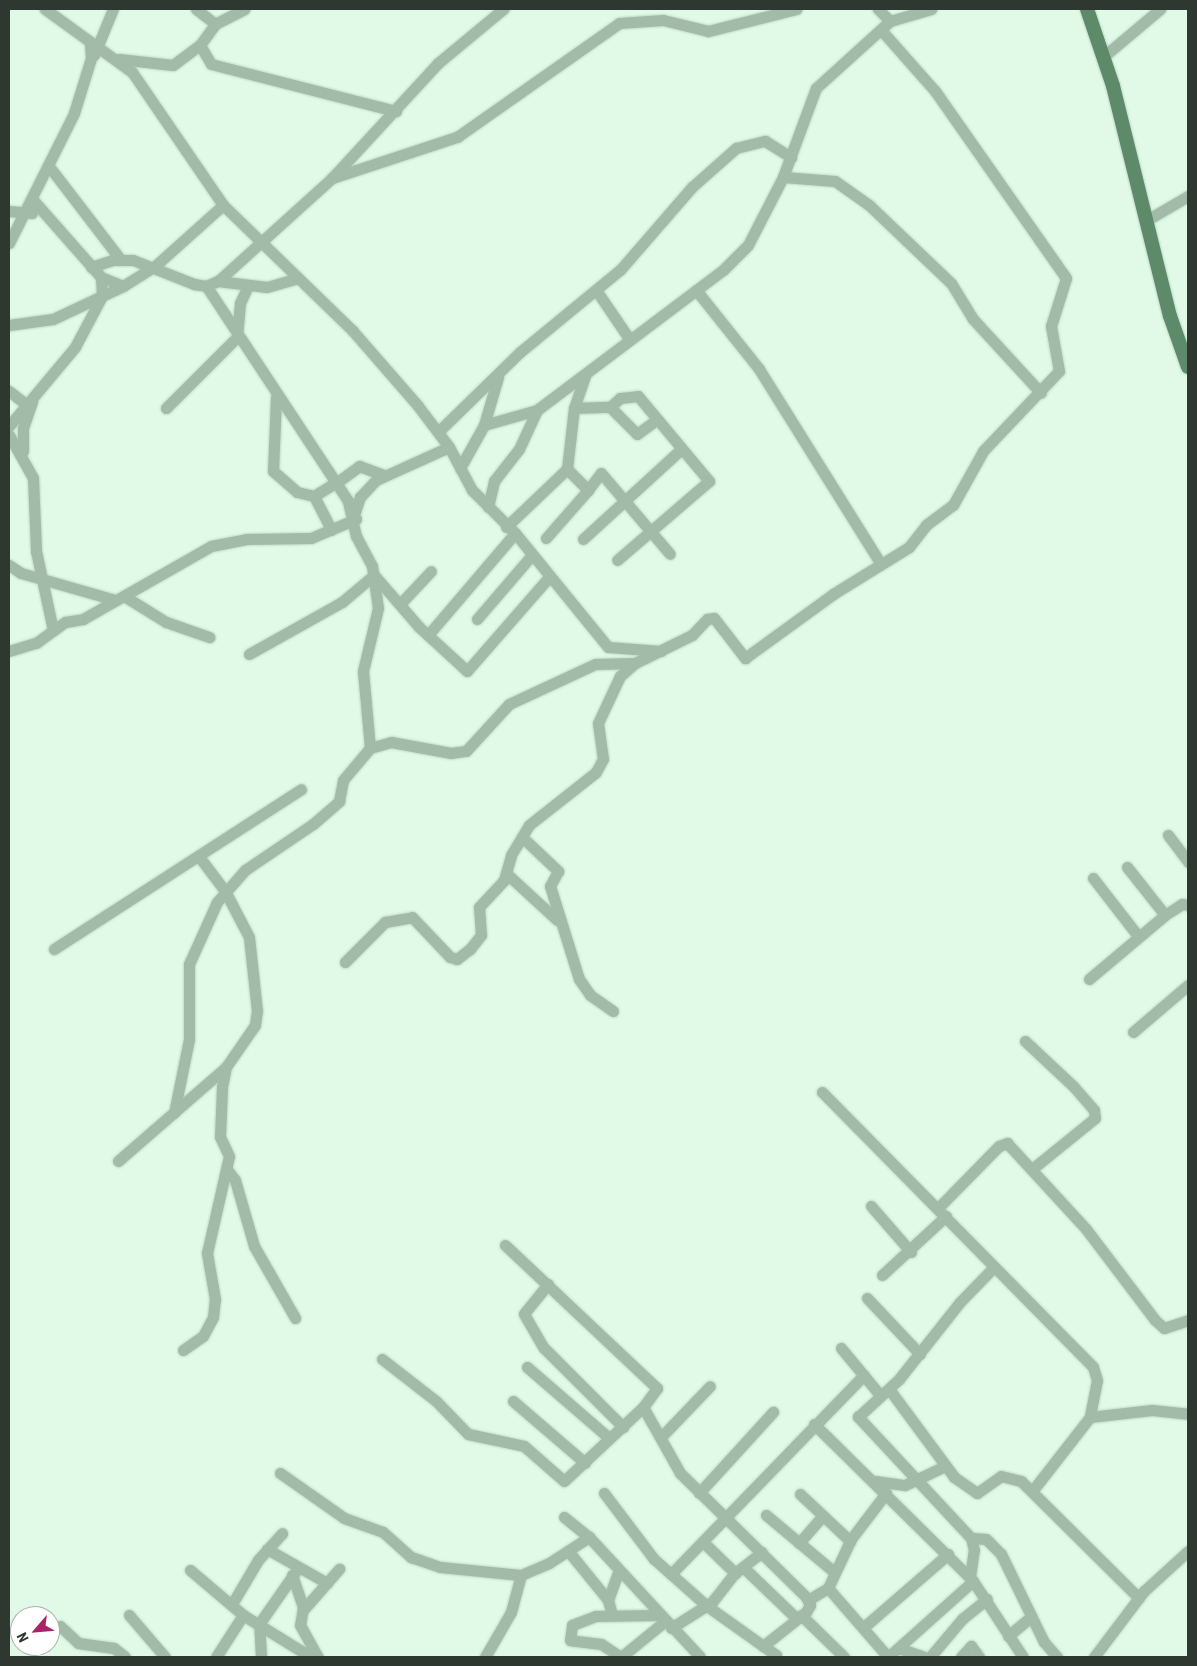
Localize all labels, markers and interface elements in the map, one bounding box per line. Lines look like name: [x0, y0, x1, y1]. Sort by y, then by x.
north arrow: [10, 1606, 60, 1656]
text: N: [13, 1630, 32, 1645]

